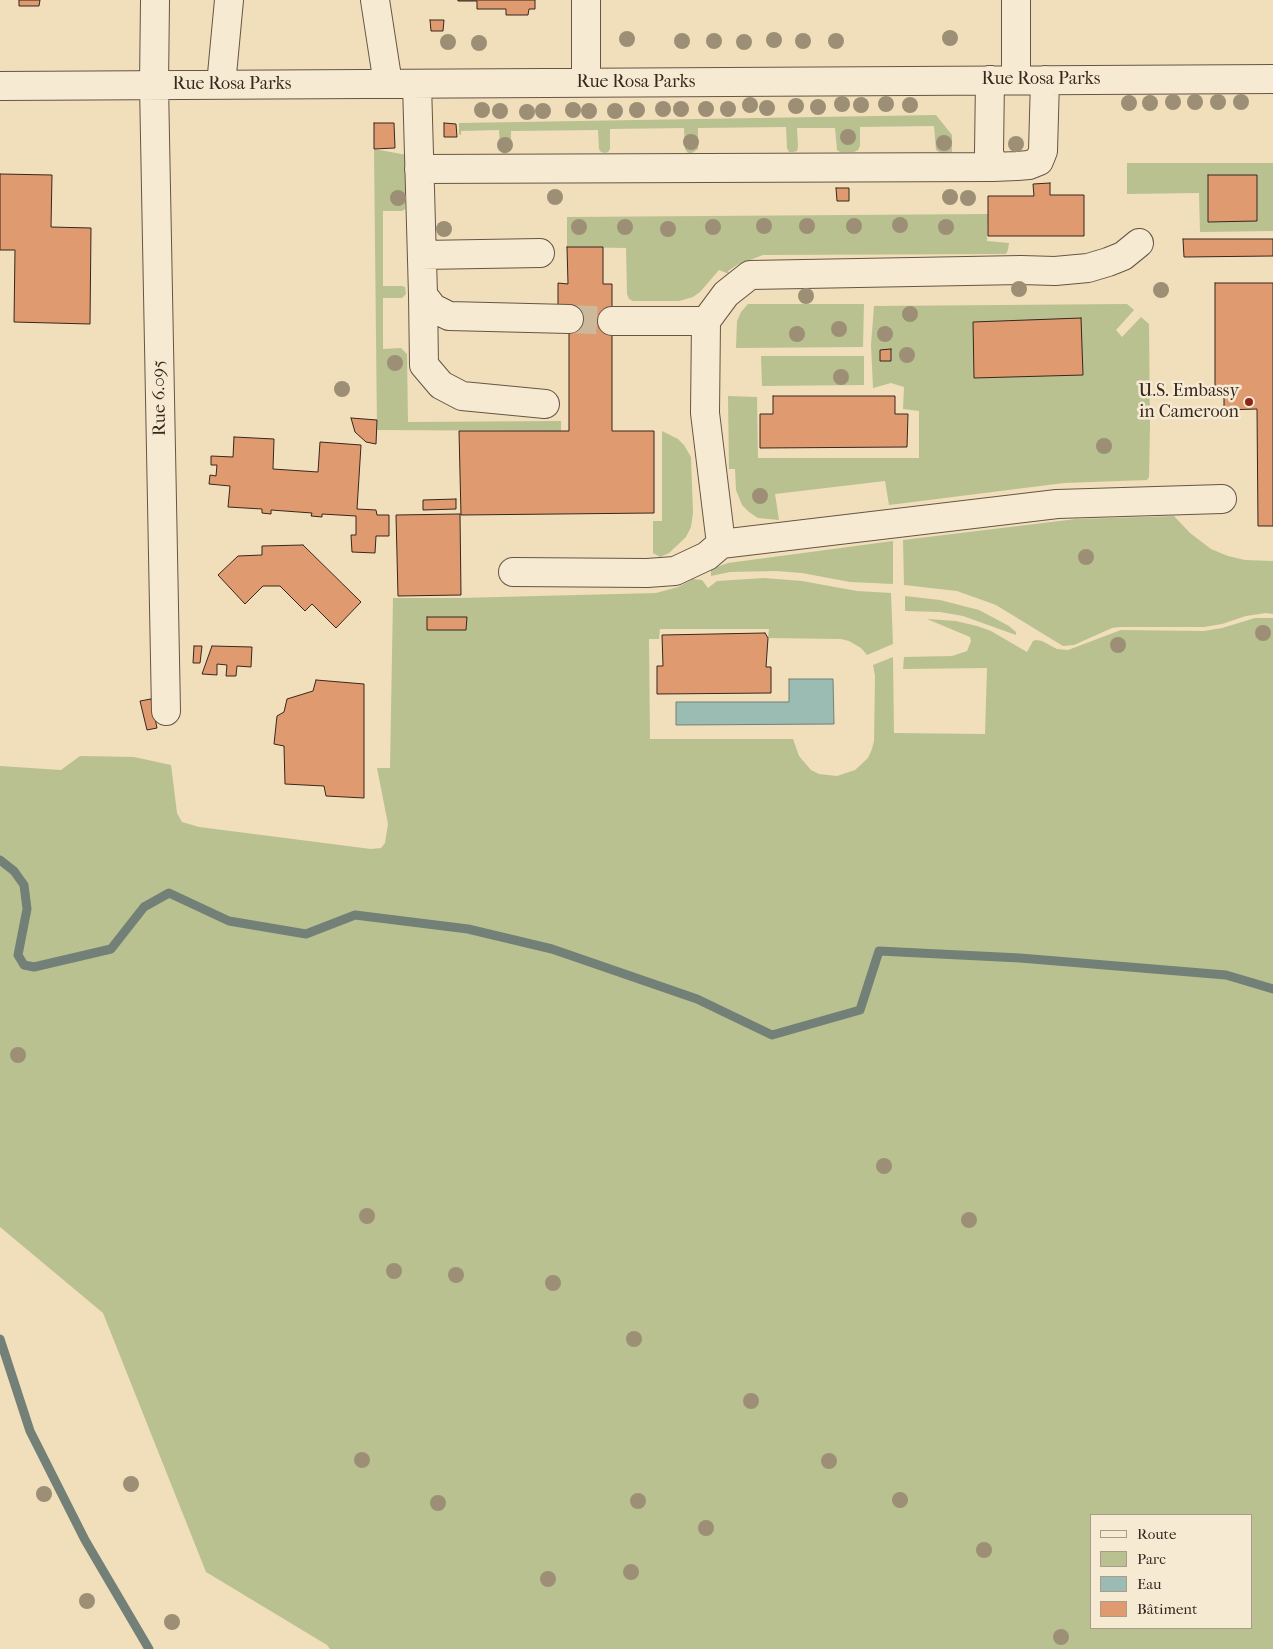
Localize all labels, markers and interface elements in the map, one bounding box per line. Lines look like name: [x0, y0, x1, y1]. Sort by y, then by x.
street label: Rue Rosa Parks: [982, 69, 1100, 91]
street label: Rue Rosa Parks: [577, 72, 695, 94]
street label: Rue Rosa Parks: [173, 74, 291, 96]
street label: Rue 6.095: [149, 360, 171, 436]
place label: U.S. Embassy in Cameroon: [1139, 381, 1239, 424]
marker: U.S. Embassy in Cameroon: [1243, 396, 1255, 408]
legend: [1090, 1514, 1253, 1629]
text: Route: [1137, 1525, 1176, 1543]
text: Parc: [1137, 1550, 1166, 1568]
text: Eau: [1137, 1575, 1162, 1593]
text: Bâtiment: [1137, 1600, 1197, 1618]

